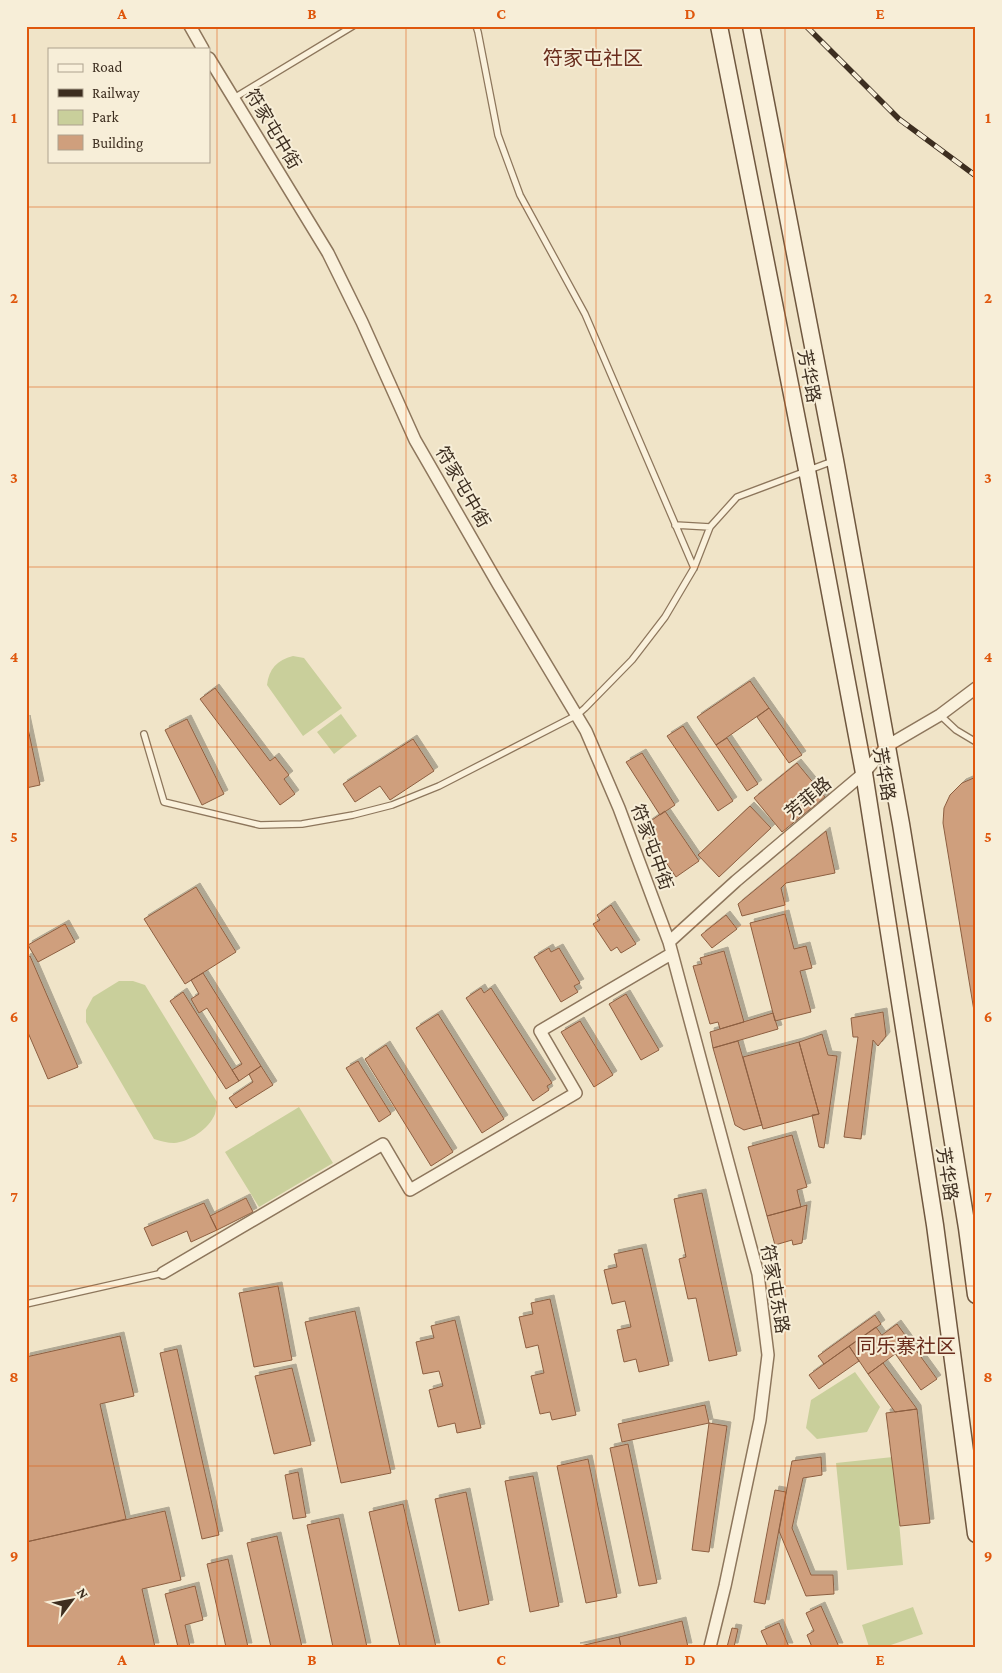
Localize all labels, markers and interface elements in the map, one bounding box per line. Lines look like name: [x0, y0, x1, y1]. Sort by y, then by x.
text: A: [116, 5, 127, 22]
text: B: [307, 5, 317, 22]
text: C: [496, 5, 506, 22]
text: D: [684, 5, 696, 22]
text: E: [875, 5, 885, 22]
district label: 符家屯社区: [543, 47, 643, 69]
legend: [48, 48, 210, 162]
text: Road: [92, 59, 123, 75]
text: Railway: [92, 85, 140, 102]
street label: 符家屯中街: [241, 85, 305, 173]
text: 1: [11, 109, 17, 126]
text: Park: [92, 109, 119, 125]
text: 1: [985, 109, 991, 126]
text: Building: [92, 135, 143, 152]
text: 2: [10, 289, 18, 306]
text: 2: [984, 289, 992, 306]
street label: 芳华路: [794, 348, 824, 404]
street label: 符家屯中街: [432, 443, 494, 531]
text: 3: [10, 469, 18, 486]
text: 3: [984, 469, 992, 486]
text: 4: [10, 648, 19, 665]
text: 4: [984, 648, 993, 665]
street label: 芳华路: [869, 746, 899, 802]
street label: 芳菲路: [781, 773, 835, 823]
street label: 符家屯中街: [627, 801, 677, 893]
text: 5: [10, 828, 18, 845]
text: 5: [984, 828, 992, 845]
text: 6: [10, 1008, 18, 1025]
text: 6: [984, 1008, 992, 1025]
street label: 芳华路: [933, 1146, 961, 1202]
text: 7: [10, 1188, 18, 1205]
text: 7: [984, 1188, 992, 1205]
street label: 符家屯东路: [757, 1243, 793, 1335]
district label: 同乐寨社区: [856, 1335, 956, 1357]
text: 8: [9, 1368, 19, 1385]
text: 8: [983, 1368, 993, 1385]
text: 9: [10, 1547, 18, 1564]
text: 9: [984, 1547, 992, 1564]
north arrow: [48, 1576, 98, 1626]
text: N: [74, 1585, 93, 1602]
text: A: [116, 1651, 127, 1668]
text: B: [307, 1651, 317, 1668]
text: C: [496, 1651, 506, 1668]
text: D: [684, 1651, 696, 1668]
text: E: [875, 1651, 885, 1668]

